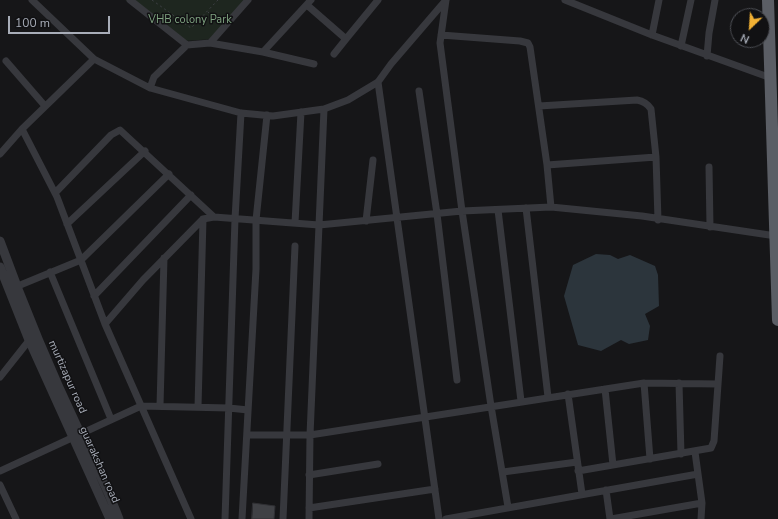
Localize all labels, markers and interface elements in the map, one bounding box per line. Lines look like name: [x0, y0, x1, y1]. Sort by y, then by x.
scale bar: [10, 8, 112, 34]
north arrow: [730, 8, 770, 48]
park label: VHB colony Park: [148, 13, 232, 27]
text: 100 m: [15, 15, 50, 31]
text: N: [738, 30, 752, 47]
street label: murtizapur road: [45, 338, 89, 416]
street label: guarakshan road: [76, 425, 122, 505]

